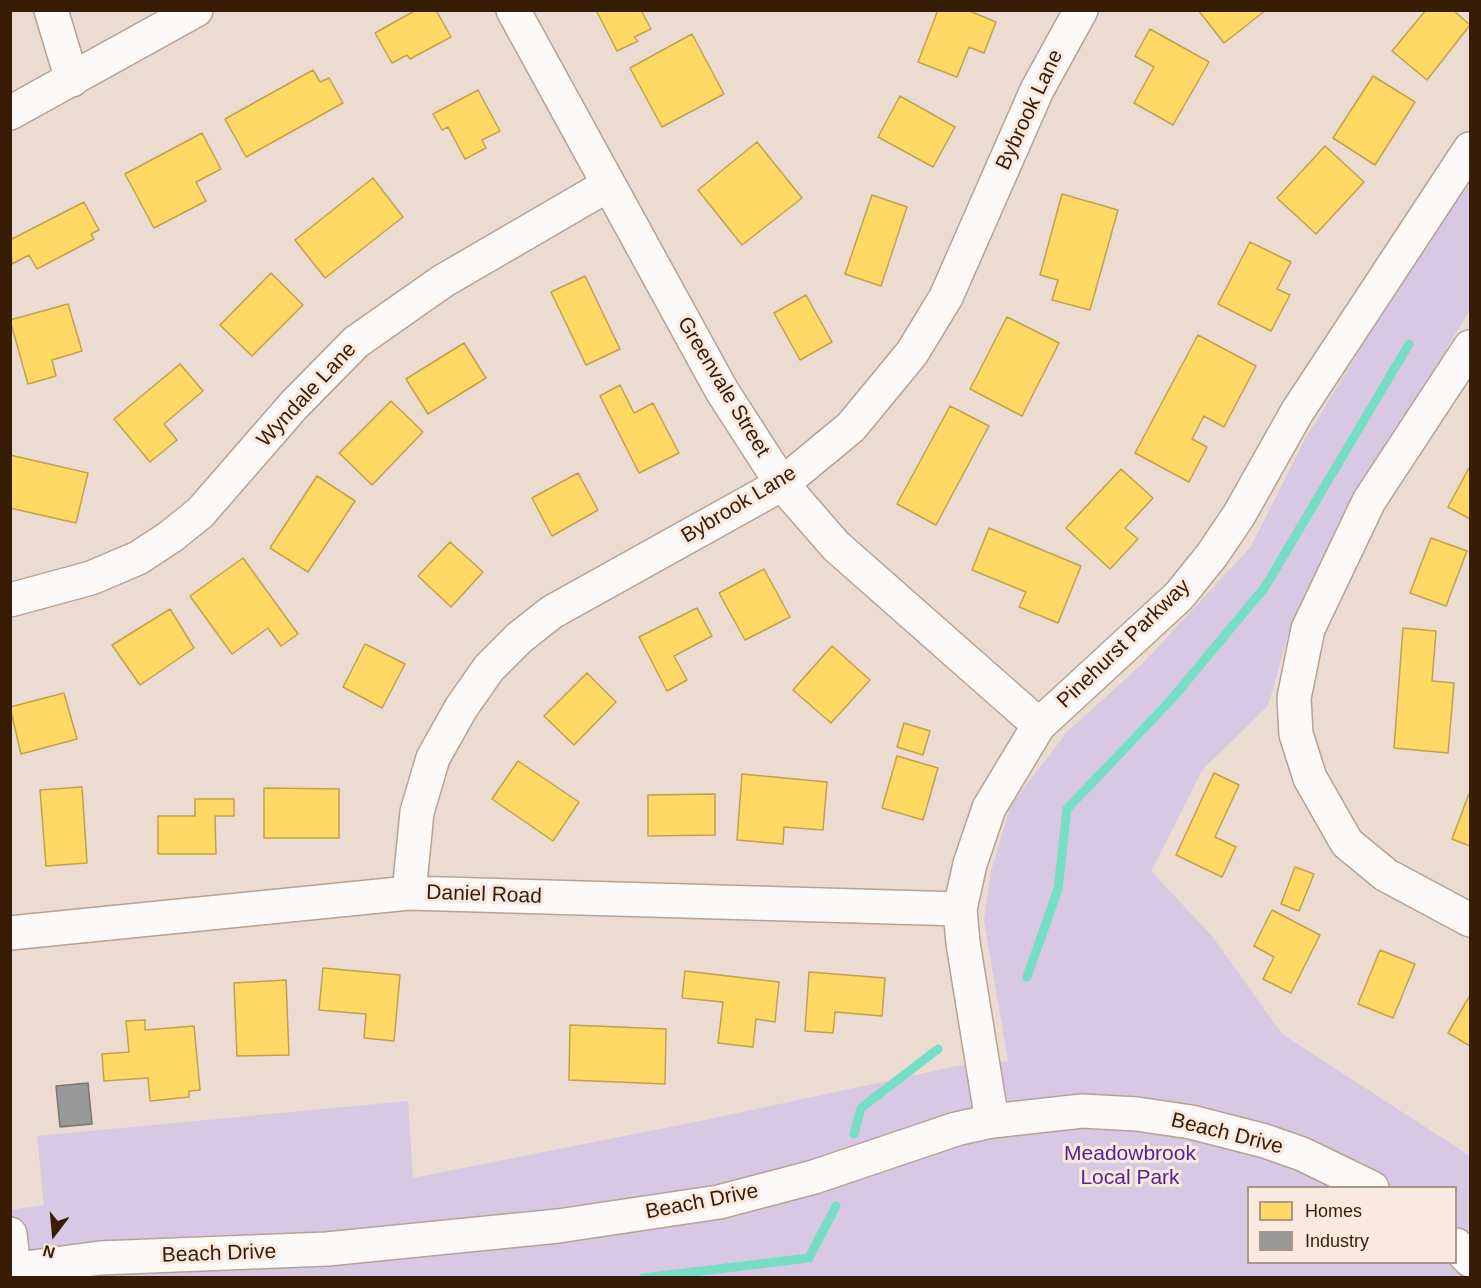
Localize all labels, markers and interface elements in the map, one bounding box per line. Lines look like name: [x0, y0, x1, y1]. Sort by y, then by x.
street label: Bybrook Lane: [991, 46, 1069, 174]
street label: Greenvale Street: [671, 312, 775, 462]
street label: Wyndale Lane: [252, 337, 362, 453]
street label: Bybrook Lane: [677, 461, 801, 549]
street label: Pinehurst Parkway: [1052, 574, 1196, 714]
street label: Daniel Road: [426, 880, 542, 910]
street label: Beach Drive: [1168, 1108, 1286, 1160]
park label: Meadowbrook Local Park: [1064, 1141, 1196, 1191]
street label: Beach Drive: [643, 1179, 761, 1225]
legend: [1247, 1186, 1457, 1264]
text: Homes: [1305, 1201, 1362, 1221]
north arrow: [24, 1204, 84, 1264]
text: Industry: [1305, 1231, 1369, 1251]
street label: Beach Drive: [161, 1239, 277, 1269]
text: N: [41, 1242, 57, 1262]

